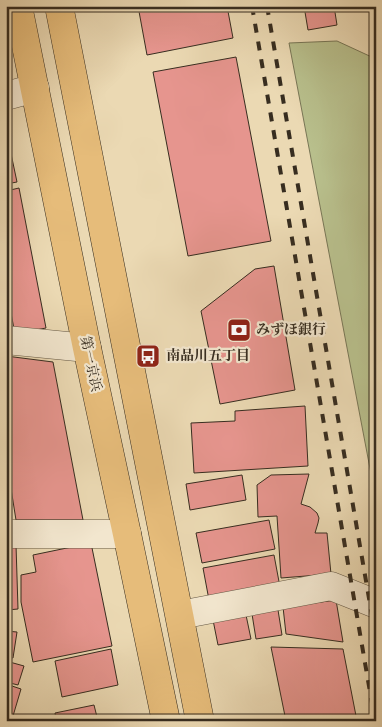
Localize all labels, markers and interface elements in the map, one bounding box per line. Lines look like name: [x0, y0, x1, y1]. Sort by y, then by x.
bank icon: みずほ銀行: [226, 317, 252, 343]
place label: みずほ銀行: [256, 321, 326, 340]
street label: 第一京浜: [75, 335, 105, 393]
bus stop icon: 南品川五丁目: [135, 343, 161, 369]
place label: 南品川五丁目: [166, 347, 250, 366]

